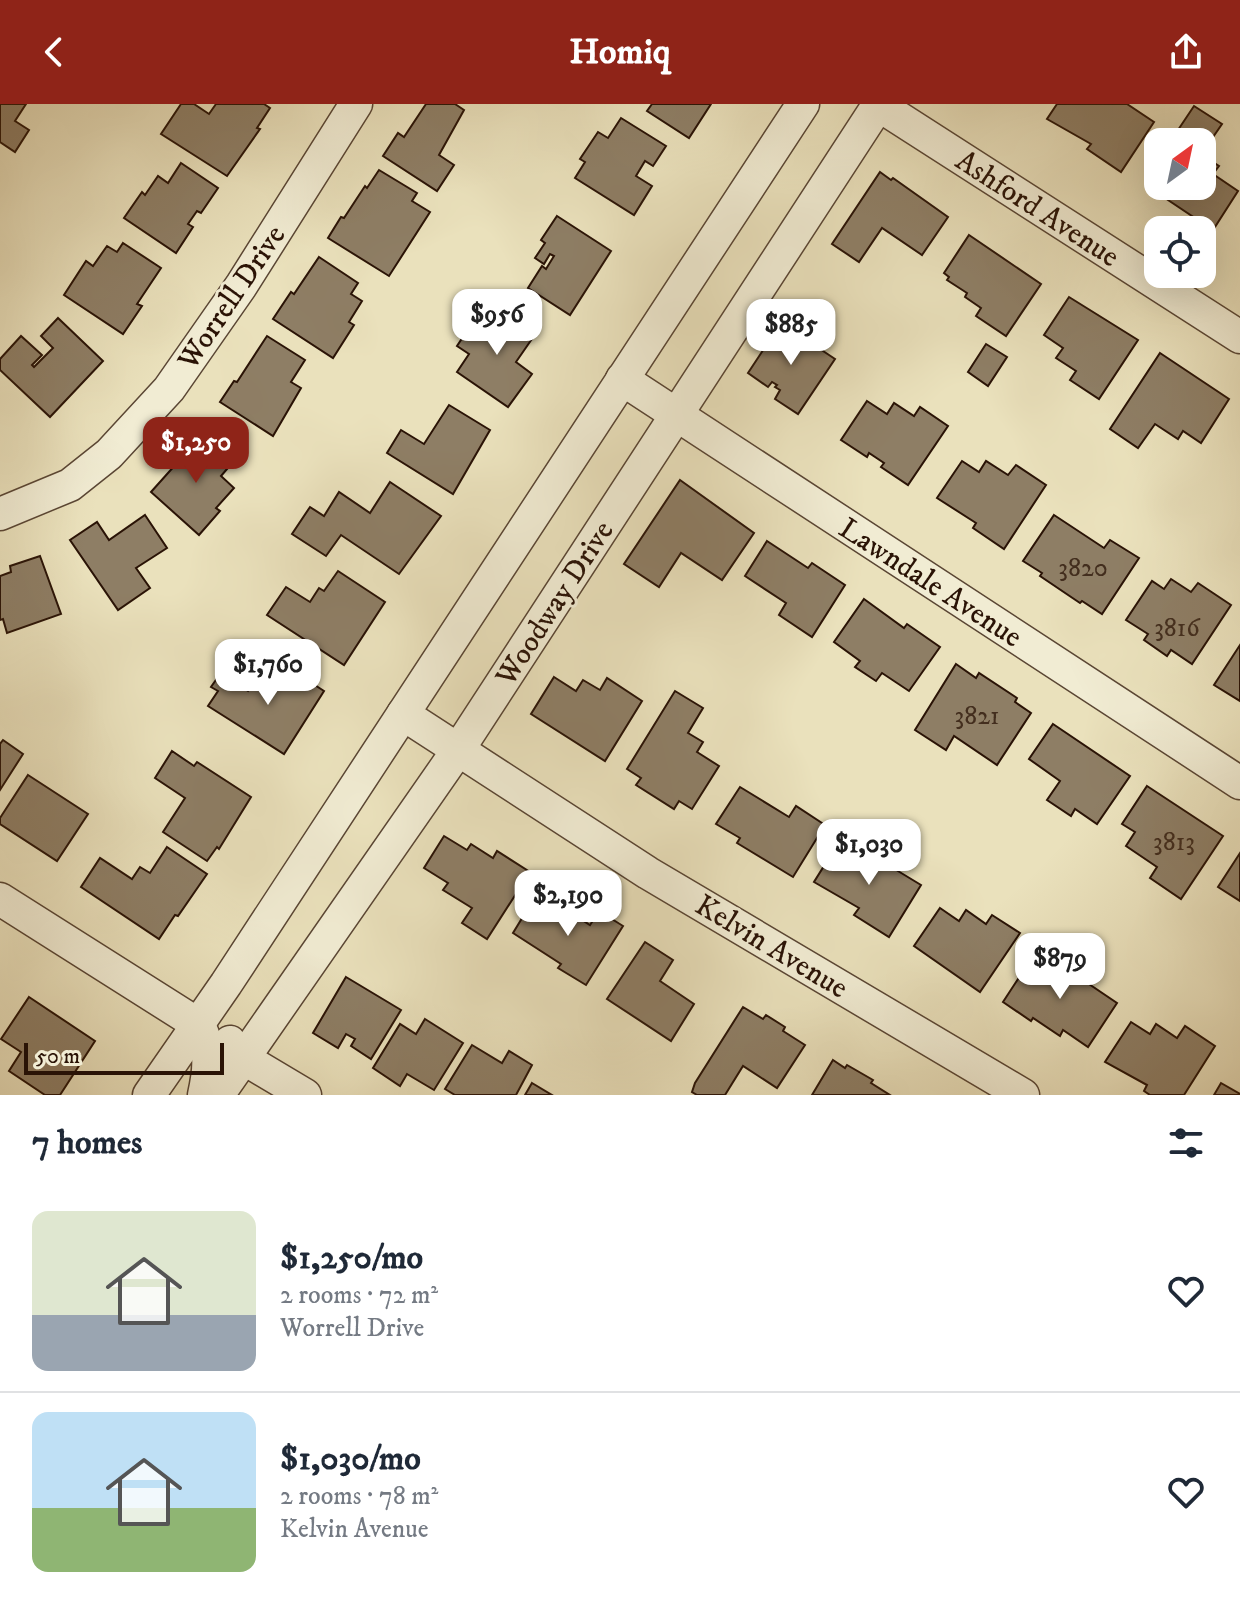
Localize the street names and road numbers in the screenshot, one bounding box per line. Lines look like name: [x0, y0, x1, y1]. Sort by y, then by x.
street label: Ashford Avenue: [948, 143, 1126, 276]
street label: Worrell Drive: [170, 218, 294, 378]
street label: Lawndale Avenue: [832, 510, 1029, 656]
street label: Woodway Drive: [488, 514, 622, 694]
street label: Kelvin Avenue: [688, 887, 854, 1007]

